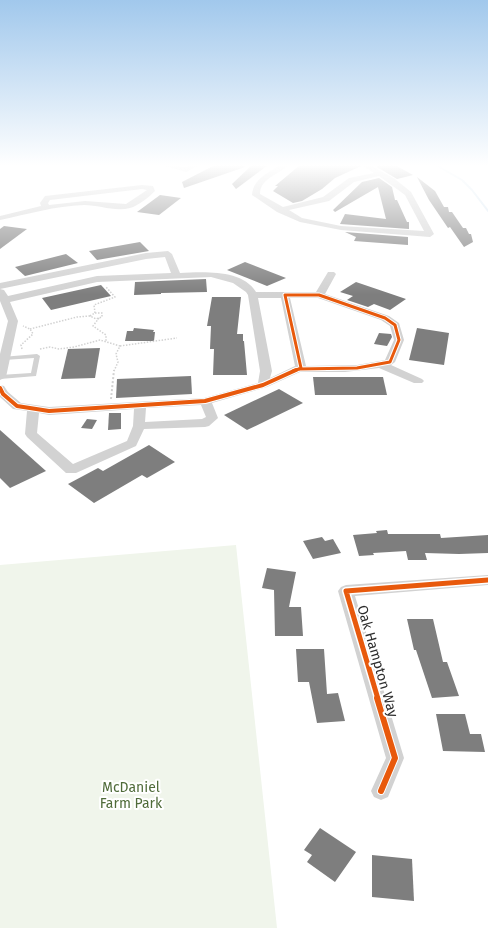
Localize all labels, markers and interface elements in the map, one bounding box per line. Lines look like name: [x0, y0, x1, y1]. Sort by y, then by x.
street label: Oak Hampton Way: [353, 603, 402, 719]
park label: McDaniel Farm Park: [100, 779, 163, 812]

